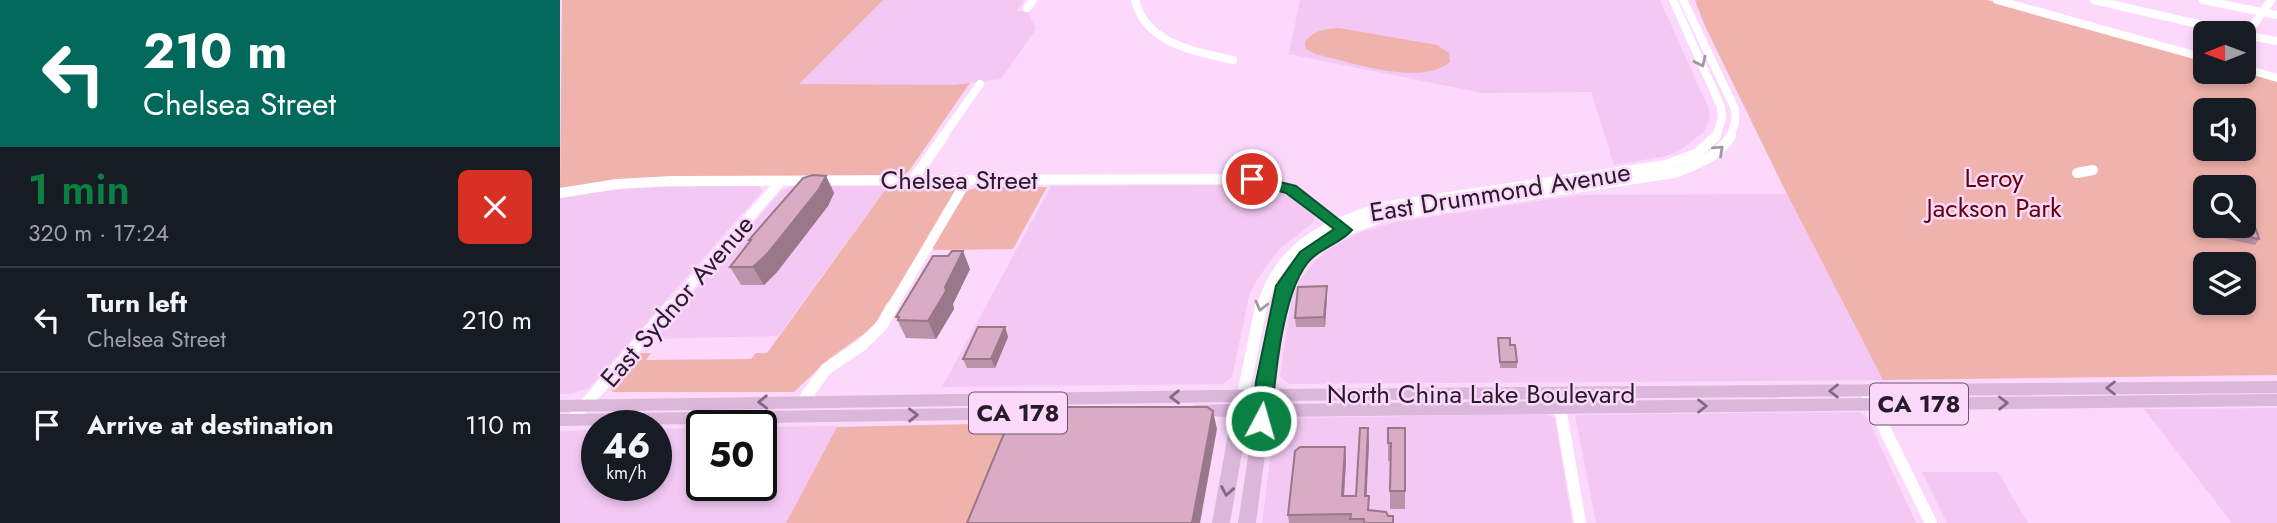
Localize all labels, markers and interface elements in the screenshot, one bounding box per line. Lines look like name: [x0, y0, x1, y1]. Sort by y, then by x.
text: 210 m: [143, 16, 287, 86]
north arrow: [2193, 21, 2256, 84]
map controls: [2193, 21, 2256, 315]
icon: left: [28, 28, 119, 119]
one-way arrow: [1693, 55, 1707, 67]
text: Chelsea Street: [143, 81, 336, 127]
button: sound: [2193, 98, 2256, 161]
one-way arrow: [1711, 145, 1724, 158]
pin: [1222, 149, 1282, 209]
street label: East Drummond Avenue: [1367, 153, 1633, 231]
text: 1 min: [28, 159, 130, 220]
park label: Leroy Jackson Park: [1923, 159, 2062, 227]
icon: arrive: [1233, 160, 1271, 198]
street label: Chelsea Street: [880, 161, 1038, 199]
button: close: [458, 170, 532, 244]
button: search: [2193, 175, 2256, 238]
street label: East Sydnor Avenue: [591, 207, 763, 395]
text: 320 m · 17:24: [28, 216, 169, 250]
button: layers: [2193, 252, 2256, 315]
text: Turn left: [87, 284, 187, 322]
one-way arrow: [1255, 300, 1269, 312]
icon: left: [28, 301, 66, 339]
text: 210 m: [462, 301, 532, 339]
text: Chelsea Street: [87, 322, 226, 356]
street label: North China Lake Boulevard: [1327, 375, 1635, 413]
one-way arrow: [2105, 381, 2116, 396]
one-way arrow: [1829, 383, 1839, 399]
position arrow: [1224, 384, 1298, 458]
road number: CA 178: [1870, 384, 1968, 424]
one-way arrow: [1170, 389, 1180, 405]
road number: CA 178: [969, 392, 1067, 434]
one-way arrow: [758, 394, 768, 410]
one-way arrow: [1998, 395, 2009, 411]
one-way arrow: [1697, 398, 1708, 414]
icon: arrive: [28, 406, 66, 444]
text: Arrive at destination: [87, 406, 334, 444]
text: 110 m: [465, 406, 532, 444]
one-way arrow: [908, 407, 919, 423]
speed limit sign: 50: [686, 410, 777, 501]
text: 46: [603, 421, 650, 471]
text: km/h: [606, 460, 647, 486]
one-way arrow: [1220, 485, 1235, 497]

